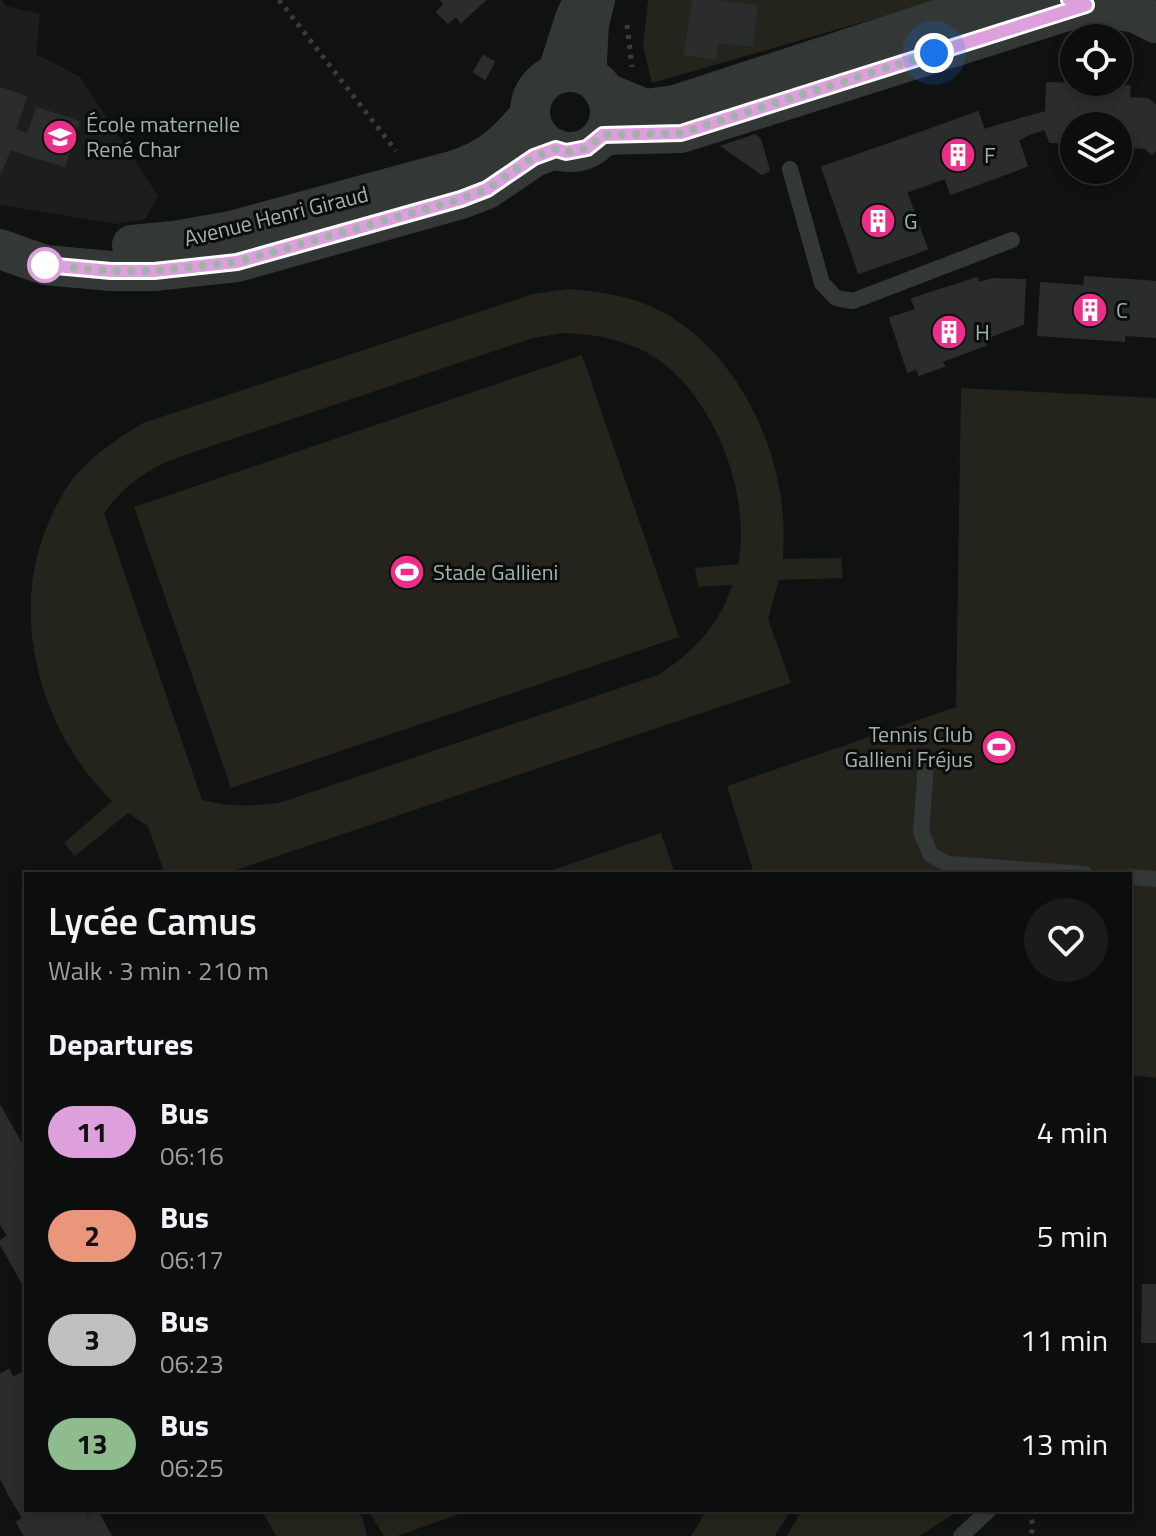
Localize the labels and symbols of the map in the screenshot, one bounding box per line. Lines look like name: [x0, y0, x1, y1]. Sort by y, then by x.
your location: [914, 33, 954, 73]
place label: École maternelle René Char: [86, 107, 240, 166]
school or university icon: École maternelle René Char: [41, 118, 79, 156]
building icon: F: [939, 136, 977, 174]
place label: F: [984, 138, 996, 172]
street label: Avenue Henri Giraud: [180, 177, 372, 255]
building icon: G: [859, 202, 897, 240]
place label: G: [904, 204, 918, 238]
unlabelled marker: [28, 248, 62, 282]
building icon: C: [1071, 291, 1109, 329]
place label: C: [1116, 293, 1128, 327]
building icon: H: [930, 313, 968, 351]
place label: H: [975, 315, 990, 349]
sports icon: Stade Gallieni: [388, 553, 426, 591]
place label: Stade Gallieni: [433, 555, 558, 589]
place label: Tennis Club Gallieni Fréjus: [845, 717, 973, 776]
sports icon: Tennis Club Gallieni Fréjus: [980, 728, 1018, 766]

